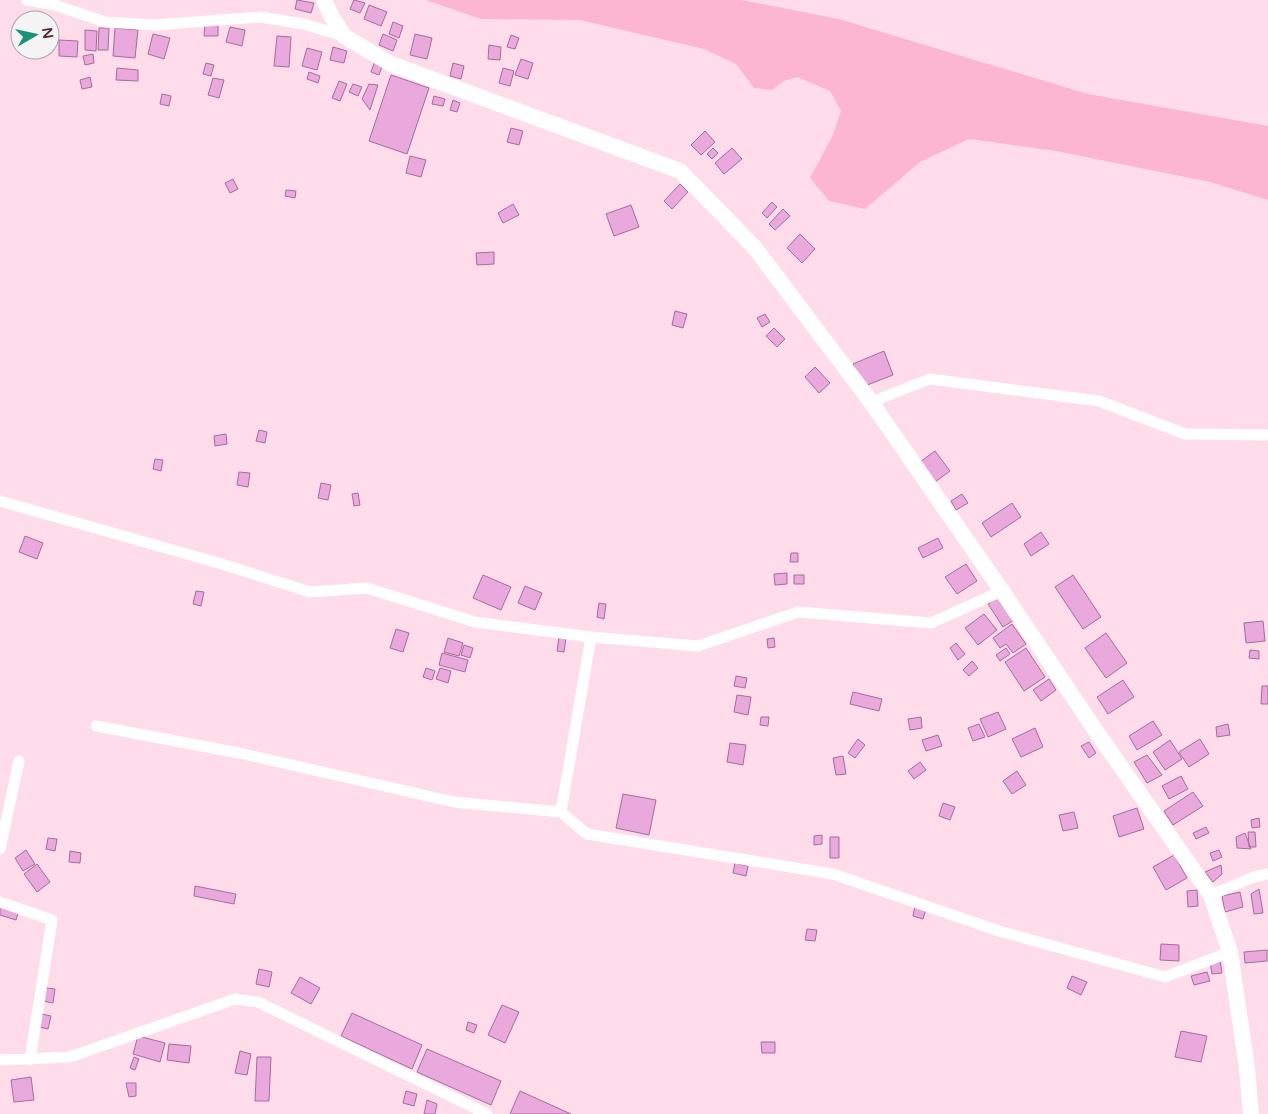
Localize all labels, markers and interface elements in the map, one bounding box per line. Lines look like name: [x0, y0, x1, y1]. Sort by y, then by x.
north arrow: [10, 10, 60, 60]
text: N: [38, 26, 57, 40]

